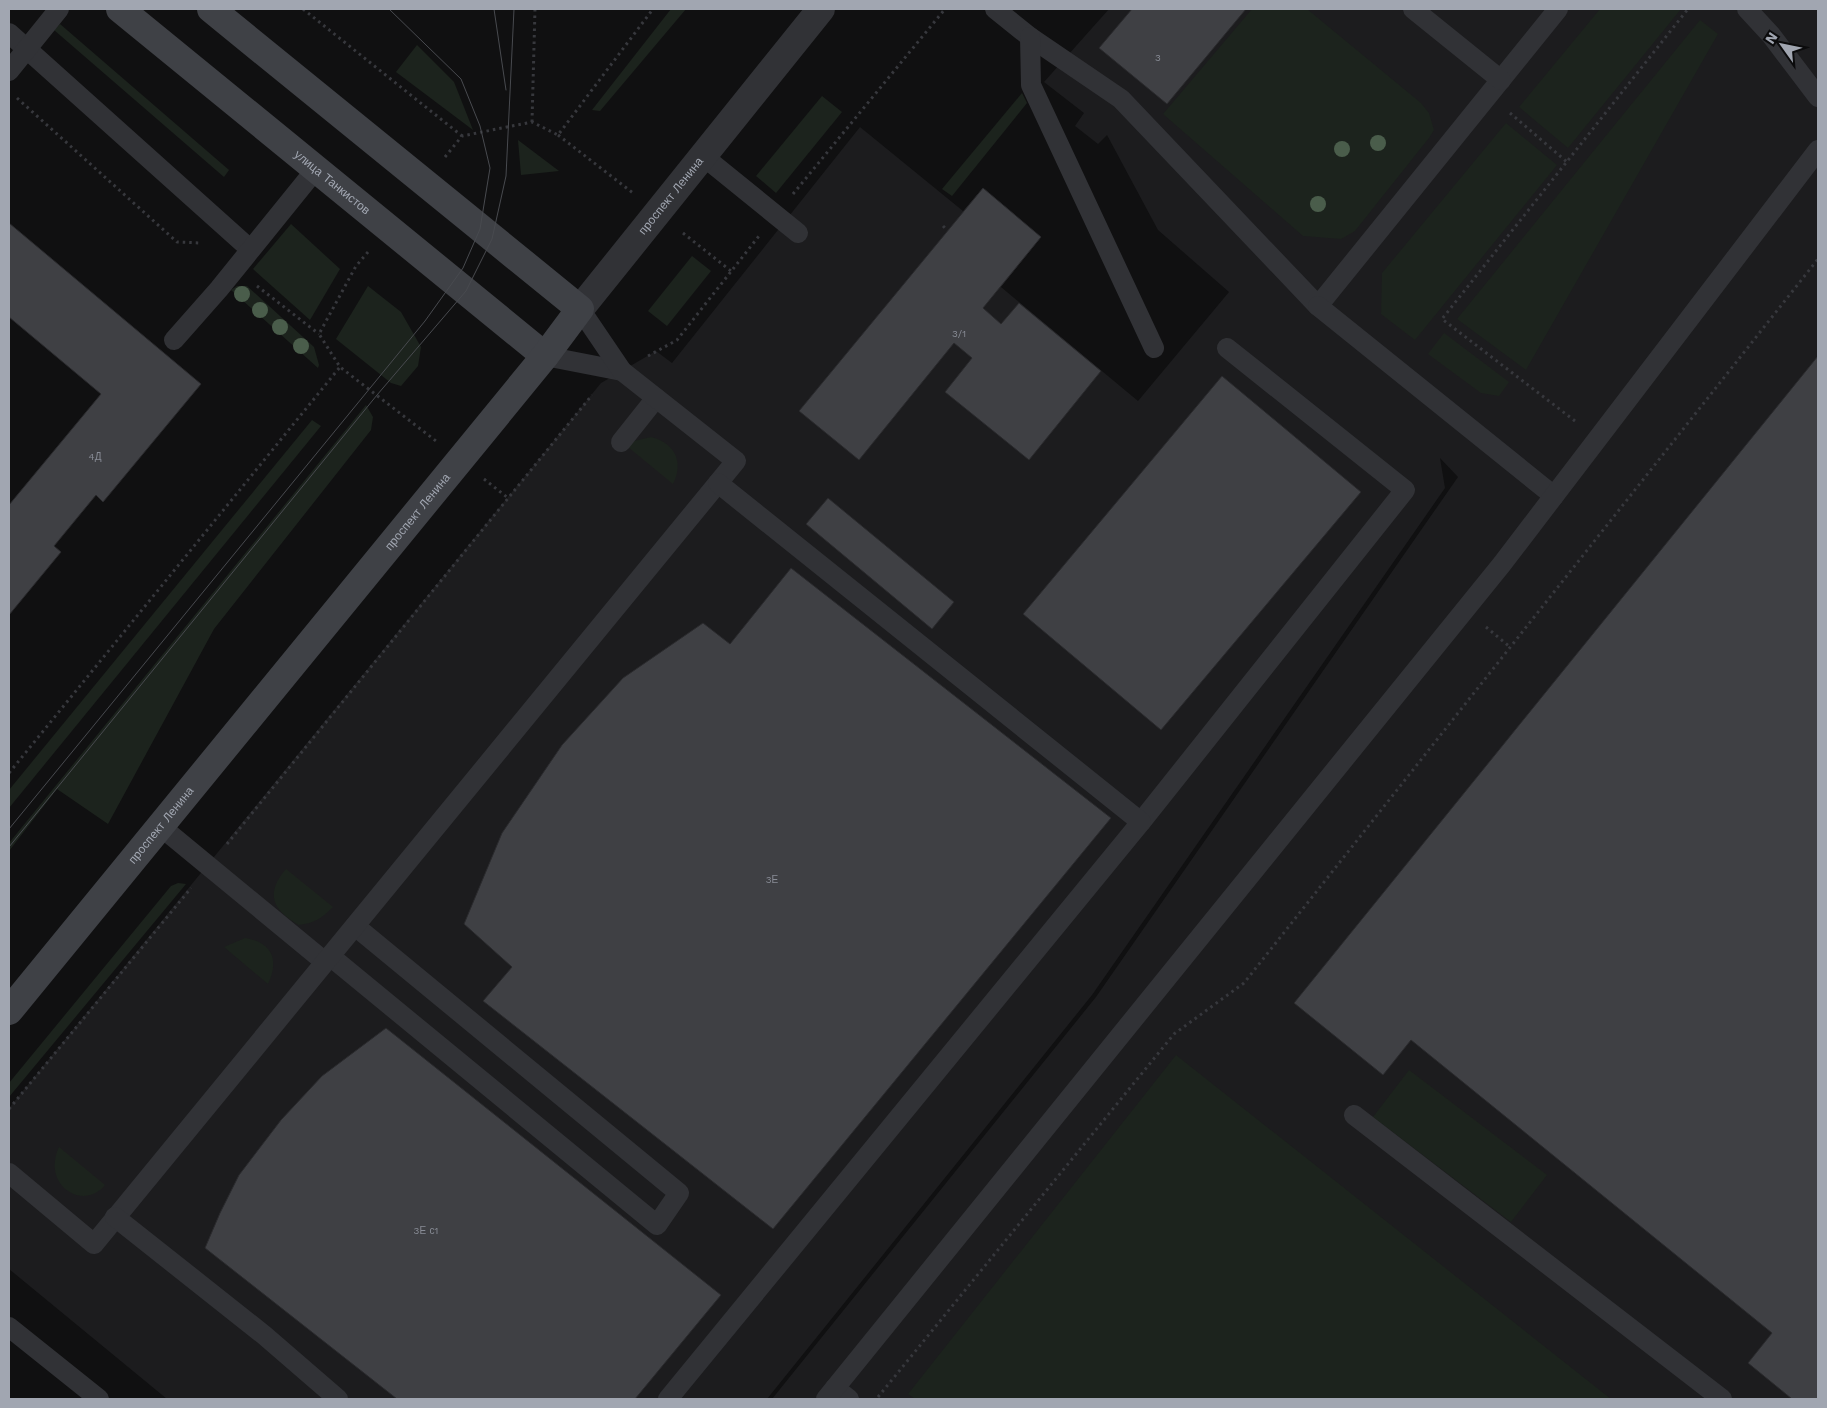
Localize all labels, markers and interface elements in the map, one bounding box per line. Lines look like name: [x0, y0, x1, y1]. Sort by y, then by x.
north arrow: [1757, 20, 1807, 70]
text: N: [1762, 29, 1781, 47]
house number: 3: [1155, 52, 1161, 63]
street label: улица Танкистов: [292, 147, 373, 217]
street label: проспект Ленина: [636, 154, 706, 237]
house number: 3/1: [952, 328, 966, 339]
house number: 4Д: [89, 451, 102, 462]
street label: проспект Ленина: [382, 470, 453, 553]
street label: проспект Ленина: [125, 784, 197, 867]
house number: 3Е: [766, 874, 779, 885]
house number: 3Е с1: [414, 1225, 438, 1236]

